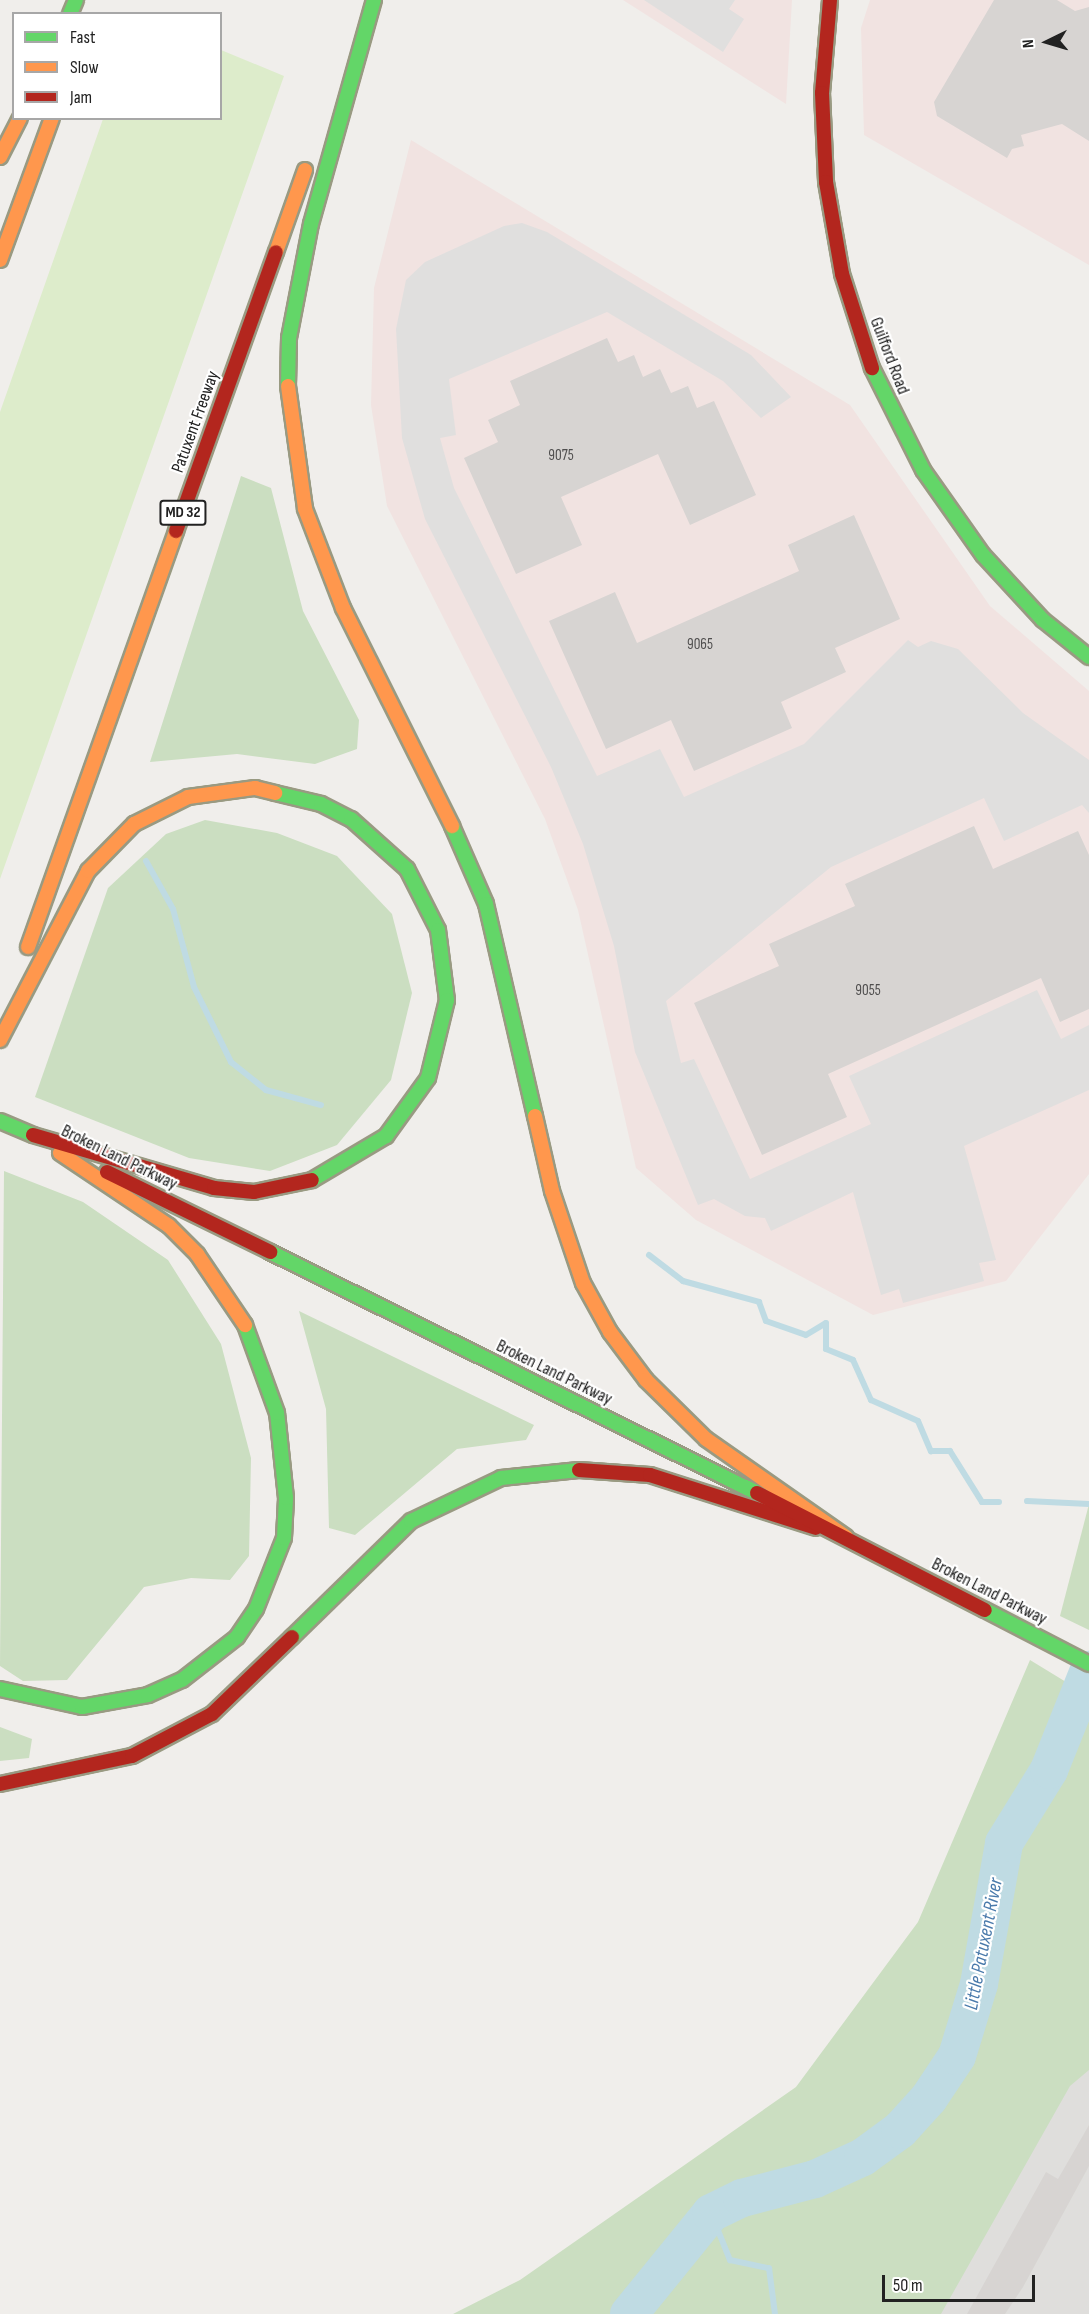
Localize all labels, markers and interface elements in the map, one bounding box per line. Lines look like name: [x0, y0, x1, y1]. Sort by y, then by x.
legend: [12, 12, 222, 120]
north arrow: [1017, 12, 1077, 72]
text: Fast: [70, 27, 95, 48]
text: N: [1019, 39, 1038, 49]
text: Slow: [70, 57, 99, 78]
text: Jam: [70, 87, 92, 108]
street label: Guilford Road: [864, 314, 914, 398]
street label: Patuxent Freeway: [168, 368, 224, 476]
house number: 9075: [548, 447, 574, 465]
road number: MD 32: [159, 500, 207, 526]
house number: 9065: [687, 636, 713, 654]
house number: 9055: [855, 982, 881, 1000]
street label: Broken Land Parkway: [57, 1121, 181, 1195]
street label: Broken Land Parkway: [492, 1336, 616, 1410]
street label: Broken Land Parkway: [928, 1554, 1050, 1630]
water label: Little Patuxent River: [959, 1876, 1009, 2012]
scale bar: [885, 2263, 1038, 2301]
text: 50 m: [893, 2275, 923, 2296]

